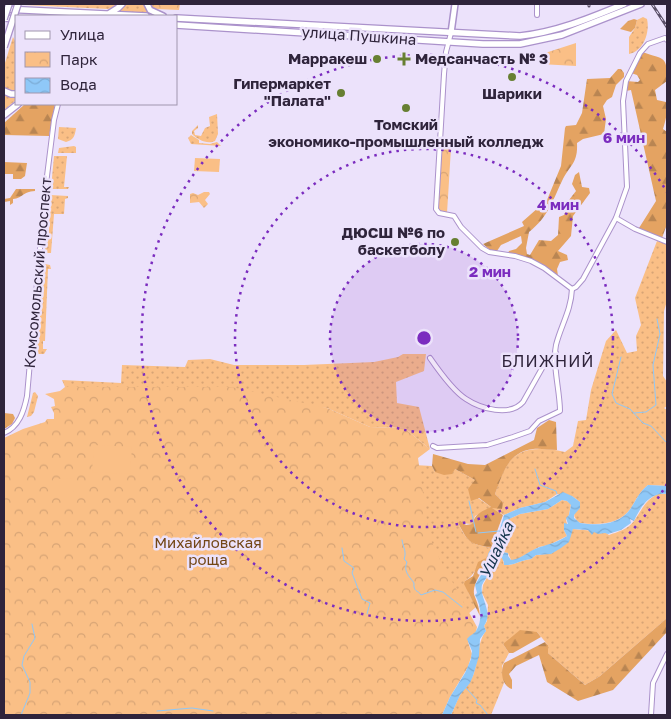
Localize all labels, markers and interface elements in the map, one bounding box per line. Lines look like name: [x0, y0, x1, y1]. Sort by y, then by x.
legend: [15, 15, 178, 105]
street label: улица Пушкина: [301, 22, 417, 48]
text: Улица: [60, 25, 105, 43]
place label: Марракеш: [288, 49, 367, 67]
place label: Медсанчасть № 3: [415, 49, 548, 67]
text: Парк: [60, 50, 98, 68]
marker: Медсанчасть № 3: [397, 52, 411, 66]
marker: Марракеш: [371, 53, 383, 65]
marker: Шарики: [506, 71, 518, 83]
place label: Гипермаркет "Палата": [233, 74, 331, 109]
text: Вода: [60, 75, 97, 93]
place label: Шарики: [482, 84, 542, 102]
marker: Гипермаркет "Палата": [335, 87, 347, 99]
marker: Томский экономико-промышленный колледж: [400, 102, 412, 114]
place label: Томский экономико-промышленный колледж: [268, 115, 544, 150]
text: 6 мин: [603, 128, 645, 146]
street label: Комсомольский проспект: [20, 176, 54, 369]
text: 4 мин: [537, 195, 579, 213]
place label: ДЮСШ №6 по баскетболу: [342, 223, 445, 258]
marker: ДЮСШ №6 по баскетболу: [449, 236, 461, 248]
text: 2 мин: [469, 262, 511, 280]
centre of rings: [415, 329, 433, 347]
district label: БЛИЖНИЙ: [501, 351, 595, 371]
water label: Ушайка: [474, 518, 518, 581]
park label: Михайловская роща: [154, 533, 262, 568]

